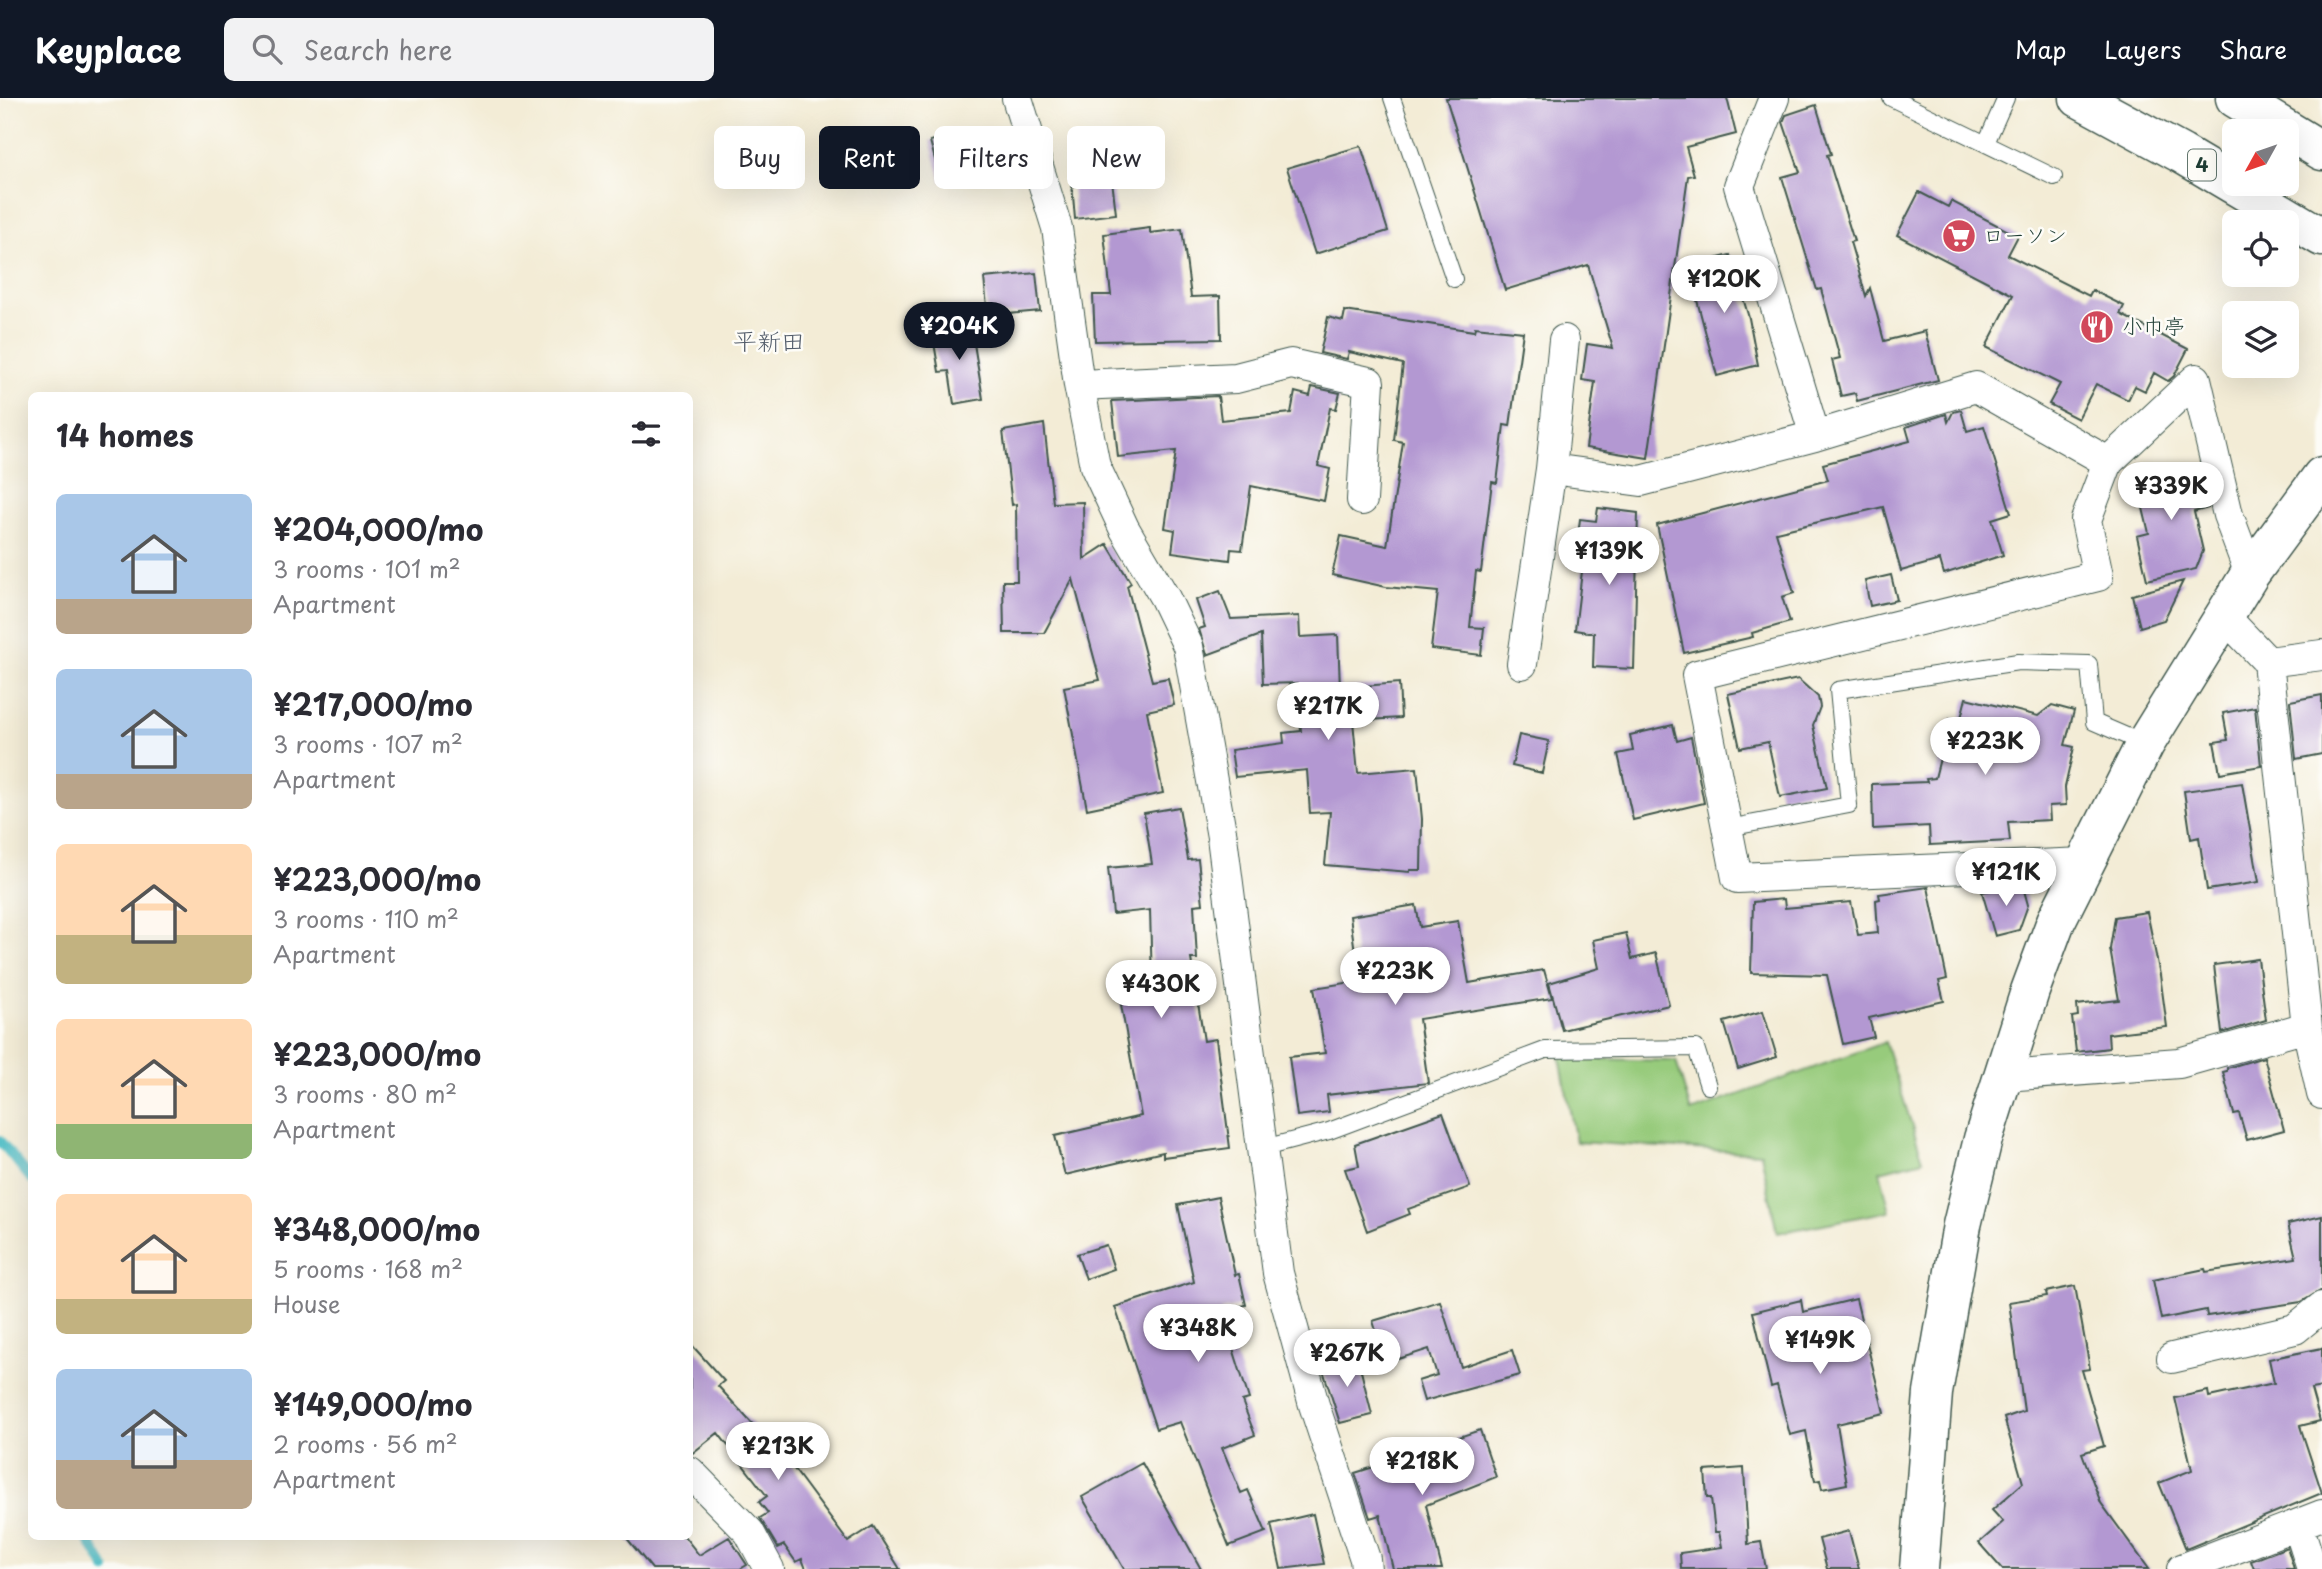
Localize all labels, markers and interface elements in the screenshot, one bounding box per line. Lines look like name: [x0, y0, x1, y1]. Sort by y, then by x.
search box: [224, 18, 714, 81]
text: Keyplace: [35, 24, 182, 74]
icon: search: [248, 30, 286, 68]
text: Search here: [304, 30, 452, 69]
text: Map: [2015, 31, 2066, 67]
text: Layers: [2104, 31, 2181, 67]
text: Share: [2219, 31, 2287, 67]
north arrow: [2222, 119, 2300, 196]
map controls: [2222, 119, 2299, 378]
chip: Buy: [714, 126, 805, 189]
chip: Rent: [819, 126, 920, 189]
chip: Filters: [934, 126, 1053, 189]
chip: New: [1067, 126, 1165, 189]
road number: 4: [2188, 150, 2216, 180]
button: locate: [2222, 210, 2299, 287]
supermarket icon: ローソン: [1940, 217, 1978, 255]
place label: ローソン: [1983, 218, 2067, 250]
pin: ¥120K: [1675, 256, 1773, 315]
text: ¥120K: [1687, 260, 1761, 295]
button: layers: [2222, 301, 2299, 378]
pin: ¥204K: [910, 302, 1008, 362]
text: ¥204K: [920, 307, 998, 342]
restaurant icon: 小巾亭: [2078, 308, 2116, 346]
place label: 小巾亭: [2122, 309, 2185, 341]
district label: 平新田: [733, 322, 805, 358]
text: 14 homes: [56, 412, 194, 457]
icon: filters: [627, 415, 665, 453]
pin: ¥339K: [2122, 462, 2220, 522]
text: ¥339K: [2134, 467, 2208, 502]
text: ¥204,000/mo: [273, 506, 484, 551]
icon: home: [112, 522, 196, 606]
pin: ¥139K: [1560, 528, 1658, 587]
text: ¥139K: [1574, 532, 1644, 567]
text: 3 rooms · 101 m²: [273, 551, 461, 586]
text: Apartment: [273, 586, 396, 621]
text: ¥217,000/mo: [273, 681, 473, 726]
pin: ¥217K: [1279, 682, 1377, 742]
text: ¥217K: [1293, 687, 1363, 722]
icon: home: [112, 697, 196, 781]
pin: ¥223K: [1936, 718, 2034, 777]
text: ¥223K: [1946, 722, 2024, 757]
text: 3 rooms · 107 m²: [273, 726, 463, 761]
text: Apartment: [273, 761, 396, 796]
pin: ¥121K: [1957, 848, 2055, 908]
text: ¥121K: [1971, 853, 2041, 888]
text: ¥223,000/mo: [273, 856, 481, 901]
icon: home: [112, 872, 196, 956]
text: 3 rooms · 110 m²: [273, 901, 459, 936]
text: Apartment: [273, 936, 396, 971]
pin: ¥223K: [1346, 948, 1444, 1007]
text: ¥223K: [1356, 952, 1434, 987]
pin: ¥430K: [1112, 960, 1210, 1020]
text: ¥430K: [1122, 965, 1200, 1000]
text: ¥223,000/mo: [273, 1031, 481, 1076]
icon: home: [112, 1047, 196, 1131]
text: 3 rooms · 80 m²: [273, 1076, 457, 1111]
text: Apartment: [273, 1111, 396, 1146]
text: ¥348,000/mo: [273, 1206, 480, 1251]
icon: home: [112, 1222, 196, 1306]
text: 5 rooms · 168 m²: [273, 1251, 463, 1286]
text: House: [273, 1286, 340, 1321]
pin: ¥348K: [1149, 1304, 1247, 1364]
text: ¥348K: [1159, 1309, 1237, 1344]
pin: ¥149K: [1771, 1316, 1869, 1376]
text: ¥149K: [1785, 1321, 1855, 1356]
pin: ¥267K: [1298, 1330, 1396, 1389]
text: ¥267K: [1310, 1334, 1384, 1369]
text: ¥149,000/mo: [273, 1381, 472, 1426]
icon: home: [112, 1397, 196, 1481]
pin: ¥213K: [729, 1422, 827, 1482]
text: 2 rooms · 56 m²: [273, 1426, 458, 1461]
text: ¥213K: [742, 1427, 814, 1462]
pin: ¥218K: [1373, 1438, 1471, 1497]
text: ¥218K: [1385, 1442, 1459, 1477]
text: Apartment: [273, 1461, 396, 1496]

